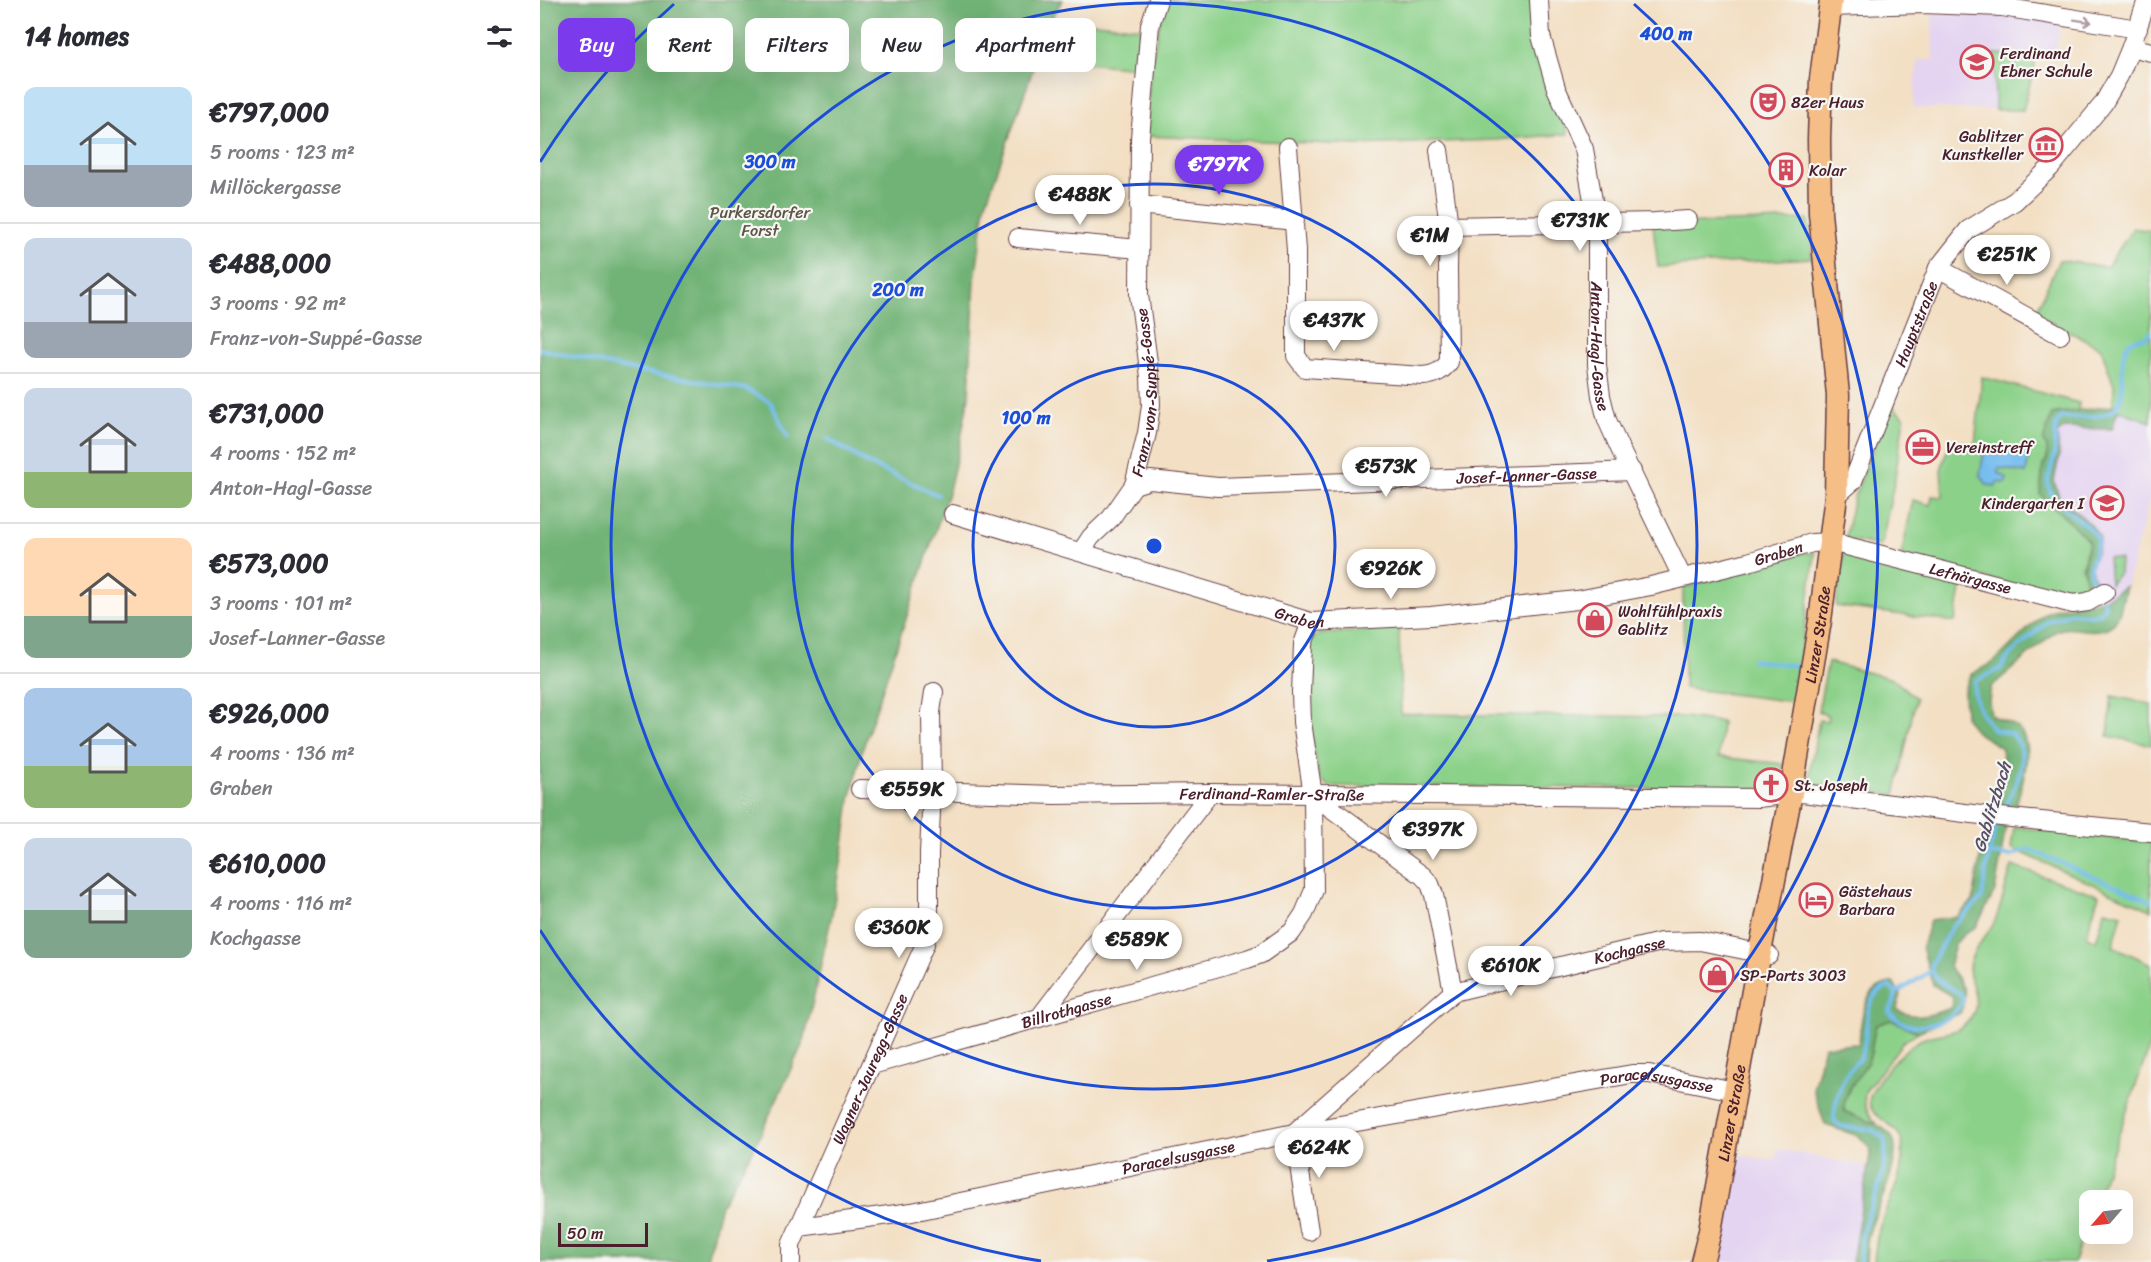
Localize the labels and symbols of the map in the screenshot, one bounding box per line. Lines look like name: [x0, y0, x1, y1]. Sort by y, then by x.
one-way arrow: [2072, 15, 2092, 26]
text: 400 m: [1639, 18, 1692, 50]
place label: Ferdinand Ebner Schule: [2000, 39, 2093, 86]
school or university icon: Ferdinand Ebner Schule: [1959, 44, 1995, 80]
theatre icon: 82er Haus: [1750, 84, 1786, 120]
place label: 82er Haus: [1791, 88, 1865, 117]
place label: Gablitzer Kunstkeller: [1942, 122, 2024, 169]
museum icon: Gablitzer Kunstkeller: [2028, 127, 2064, 163]
pin: €797K: [1177, 145, 1261, 196]
text: 300 m: [743, 146, 796, 178]
building icon: Kolar: [1768, 152, 1804, 188]
place label: Kolar: [1809, 156, 1847, 185]
pin: €488K: [1038, 175, 1122, 226]
park label: Purkersdorfer Forst: [710, 198, 812, 245]
pin: €731K: [1538, 201, 1622, 252]
pin: €1M: [1401, 216, 1459, 267]
pin: €251K: [1965, 235, 2049, 286]
text: 200 m: [871, 274, 924, 306]
street label: Hauptstraße: [1885, 276, 1946, 371]
street label: Anton-Hagl-Gasse: [1582, 281, 1619, 414]
pin: €437K: [1292, 301, 1376, 352]
street label: Franz-von-Suppé-Gasse: [1122, 306, 1166, 480]
text: 100 m: [1002, 402, 1051, 434]
office icon: Vereinstreff: [1905, 429, 1941, 465]
place label: Vereinstreff: [1946, 433, 2036, 462]
pin: €573K: [1344, 447, 1428, 498]
street label: Josef-Lanner-Gasse: [1455, 458, 1598, 492]
school or university icon: Kindergarten I: [2089, 485, 2125, 521]
place label: Kindergarten I: [1982, 489, 2086, 518]
street label: Graben: [1750, 532, 1807, 574]
centre of rings: [1144, 536, 1164, 556]
pin: €926K: [1349, 549, 1433, 600]
street label: Lefnärgasse: [1926, 553, 2015, 602]
street label: Linzer Straße: [1795, 584, 1839, 685]
street label: Graben: [1271, 597, 1325, 637]
place label: Wohlfühlpraxis Gablitz: [1618, 597, 1723, 644]
shop icon: Wohlfühlpraxis Gablitz: [1577, 602, 1613, 638]
water label: Gablitzbach: [1963, 756, 2021, 856]
church icon: St. Joseph: [1753, 767, 1789, 803]
pin: €559K: [870, 770, 954, 821]
place label: St. Joseph: [1794, 771, 1868, 800]
street label: Ferdinand-Ramler-Straße: [1179, 778, 1364, 809]
pin: €397K: [1391, 810, 1475, 861]
place label: Gästehaus Barbara: [1839, 877, 1913, 924]
hotel icon: Gästehaus Barbara: [1798, 882, 1834, 918]
pin: €360K: [857, 908, 941, 959]
pin: €589K: [1095, 920, 1179, 971]
street label: Kochgasse: [1591, 927, 1666, 972]
pin: €610K: [1469, 946, 1553, 997]
shop icon: SP-Parts 3003: [1699, 957, 1735, 993]
place label: SP-Parts 3003: [1740, 961, 1846, 990]
street label: Billrothgasse: [1018, 983, 1115, 1037]
street label: Wagner-Jauregg-Gasse: [823, 988, 916, 1149]
street label: Paracelsusgasse: [1598, 1060, 1716, 1101]
street label: Linzer Straße: [1708, 1062, 1754, 1164]
pin: €624K: [1277, 1128, 1361, 1179]
street label: Paracelsusgasse: [1119, 1131, 1238, 1183]
north arrow: [2079, 1190, 2133, 1244]
scale bar: [558, 1220, 648, 1248]

